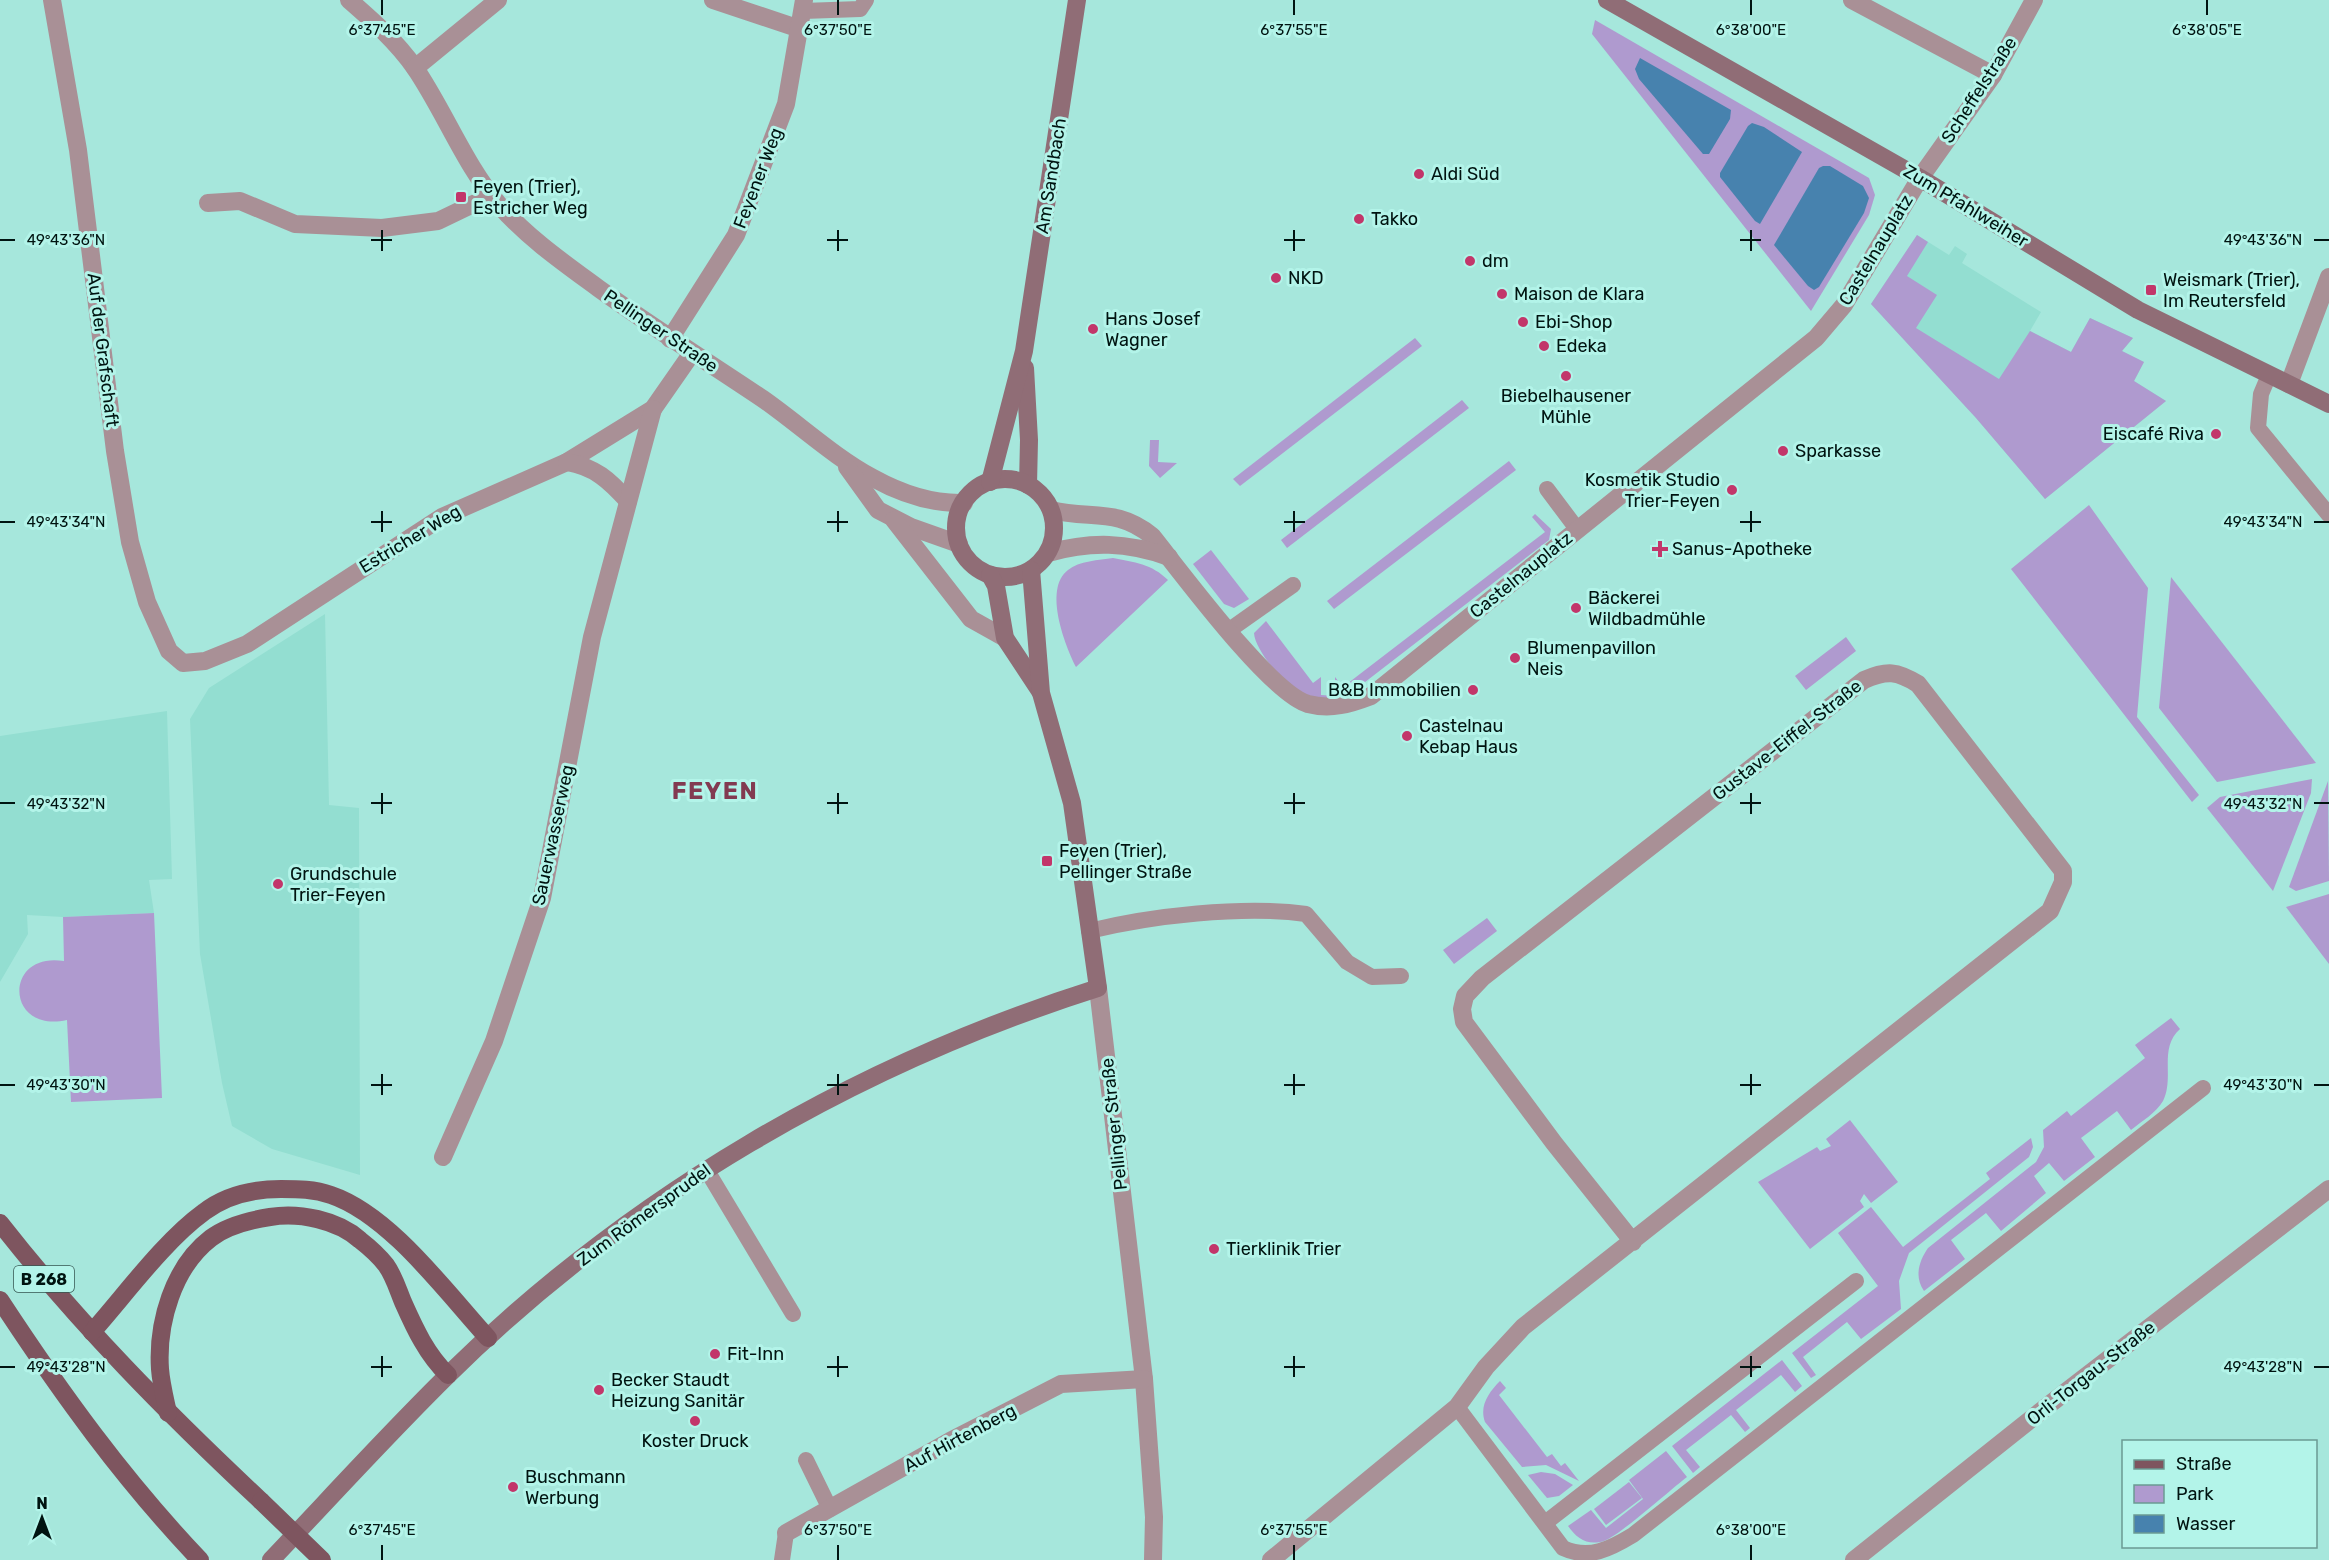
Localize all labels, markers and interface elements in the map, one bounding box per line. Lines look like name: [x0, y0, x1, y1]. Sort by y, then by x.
text: 6°37'45"E: [349, 21, 416, 39]
text: 6°37'50"E: [804, 21, 872, 39]
text: 6°37'55"E: [1260, 21, 1328, 39]
text: 6°38'00"E: [1716, 21, 1786, 39]
text: 6°38'05"E: [2172, 21, 2242, 39]
street label: Scheffelstraße: [1936, 33, 2022, 147]
street label: Am Sandbach: [1031, 117, 1071, 235]
street label: Feyener Weg: [729, 125, 787, 231]
street label: Zum Pfahlweiher: [1900, 160, 2033, 252]
place label: Aldi Süd: [1431, 163, 1500, 185]
marker: Aldi Süd: [1412, 167, 1426, 181]
place label: Feyen (Trier), Estricher Weg: [473, 176, 588, 219]
marker: Feyen (Trier), Estricher Weg: [454, 190, 468, 204]
street label: Castelnauplatz: [1834, 191, 1918, 309]
place label: Takko: [1371, 208, 1418, 230]
marker: Takko: [1352, 212, 1366, 226]
text: 49°43'36"N: [27, 231, 105, 249]
text: 49°43'36"N: [2224, 231, 2302, 249]
place label: dm: [1482, 250, 1509, 272]
marker: dm: [1463, 254, 1477, 268]
place label: NKD: [1288, 267, 1324, 289]
place label: Weismark (Trier), Im Reutersfeld: [2163, 269, 2300, 312]
marker: NKD: [1269, 271, 1283, 285]
street label: Auf der Grafschaft: [83, 272, 123, 428]
place label: Maison de Klara: [1514, 283, 1644, 305]
marker: Weismark (Trier), Im Reutersfeld: [2144, 283, 2158, 297]
street label: Pellinger Straße: [600, 285, 722, 377]
marker: Maison de Klara: [1495, 287, 1509, 301]
place label: Hans Josef Wagner: [1105, 308, 1200, 351]
place label: Ebi-Shop: [1535, 311, 1613, 333]
marker: Ebi-Shop: [1516, 315, 1530, 329]
marker: Hans Josef Wagner: [1086, 322, 1100, 336]
place label: Edeka: [1556, 335, 1607, 357]
marker: Edeka: [1537, 339, 1551, 353]
marker: Biebelhausener Mühle: [1559, 369, 1573, 383]
place label: Biebelhausener Mühle: [1501, 385, 1631, 428]
place label: Eiscafé Riva: [2103, 423, 2204, 445]
marker: Eiscafé Riva: [2209, 427, 2223, 441]
place label: Sparkasse: [1795, 440, 1881, 462]
marker: Sparkasse: [1776, 444, 1790, 458]
place label: Kosmetik Studio Trier-Feyen: [1585, 469, 1720, 512]
marker: Kosmetik Studio Trier-Feyen: [1725, 483, 1739, 497]
street label: Estricher Weg: [355, 500, 465, 578]
text: 49°43'34"N: [27, 513, 105, 531]
text: 49°43'34"N: [2224, 513, 2302, 531]
street label: Castelnauplatz: [1465, 527, 1577, 623]
place label: Sanus-Apotheke: [1672, 538, 1812, 560]
marker: Sanus-Apotheke: [1653, 542, 1667, 556]
place label: Bäckerei Wildbadmühle: [1588, 587, 1705, 630]
marker: Bäckerei Wildbadmühle: [1569, 601, 1583, 615]
place label: Blumenpavillon Neis: [1527, 637, 1656, 680]
marker: Blumenpavillon Neis: [1508, 651, 1522, 665]
street label: Gustave-Eiffel-Straße: [1708, 675, 1866, 805]
place label: B&B Immobilien: [1328, 679, 1461, 701]
marker: B&B Immobilien: [1466, 683, 1480, 697]
place label: Castelnau Kebap Haus: [1419, 715, 1518, 758]
marker: Castelnau Kebap Haus: [1400, 729, 1414, 743]
street label: Sauerwasserweg: [527, 763, 579, 907]
district label: FEYEN: [672, 777, 758, 805]
text: 49°43'32"N: [27, 795, 105, 813]
text: 49°43'32"N: [2224, 795, 2302, 813]
place label: Feyen (Trier), Pellinger Straße: [1059, 840, 1192, 883]
marker: Feyen (Trier), Pellinger Straße: [1040, 854, 1054, 868]
place label: Grundschule Trier-Feyen: [290, 863, 397, 906]
marker: Grundschule Trier-Feyen: [271, 877, 285, 891]
street label: Pellinger Straße: [1096, 1057, 1132, 1191]
text: 49°43'30"N: [26, 1076, 106, 1094]
text: 49°43'30"N: [2223, 1076, 2303, 1094]
street label: Zum Römersprudel: [573, 1159, 715, 1271]
place label: Tierklinik Trier: [1226, 1238, 1341, 1260]
marker: Tierklinik Trier: [1207, 1242, 1221, 1256]
road number: B 268: [14, 1266, 74, 1292]
street label: Orli-Torgau-Straße: [2023, 1316, 2159, 1430]
place label: Fit-Inn: [727, 1343, 784, 1365]
marker: Fit-Inn: [708, 1347, 722, 1361]
text: 49°43'28"N: [26, 1358, 106, 1376]
text: 49°43'28"N: [2223, 1358, 2303, 1376]
place label: Becker Staudt Heizung Sanitär: [611, 1369, 745, 1412]
marker: Becker Staudt Heizung Sanitär: [592, 1383, 606, 1397]
street label: Auf Hirtenberg: [900, 1399, 1020, 1477]
marker: Koster Druck: [688, 1414, 702, 1428]
place label: Koster Druck: [641, 1430, 749, 1452]
legend: [2122, 1440, 2317, 1548]
text: Straße: [2176, 1453, 2232, 1475]
place label: Buschmann Werbung: [525, 1466, 626, 1509]
marker: Buschmann Werbung: [506, 1480, 520, 1494]
text: Park: [2176, 1483, 2214, 1505]
north arrow: [12, 1488, 72, 1548]
text: N: [36, 1494, 48, 1513]
text: Wasser: [2176, 1513, 2235, 1535]
text: 6°37'45"E: [349, 1521, 416, 1539]
text: 6°37'50"E: [804, 1521, 872, 1539]
text: 6°37'55"E: [1260, 1521, 1328, 1539]
text: 6°38'00"E: [1716, 1521, 1786, 1539]

